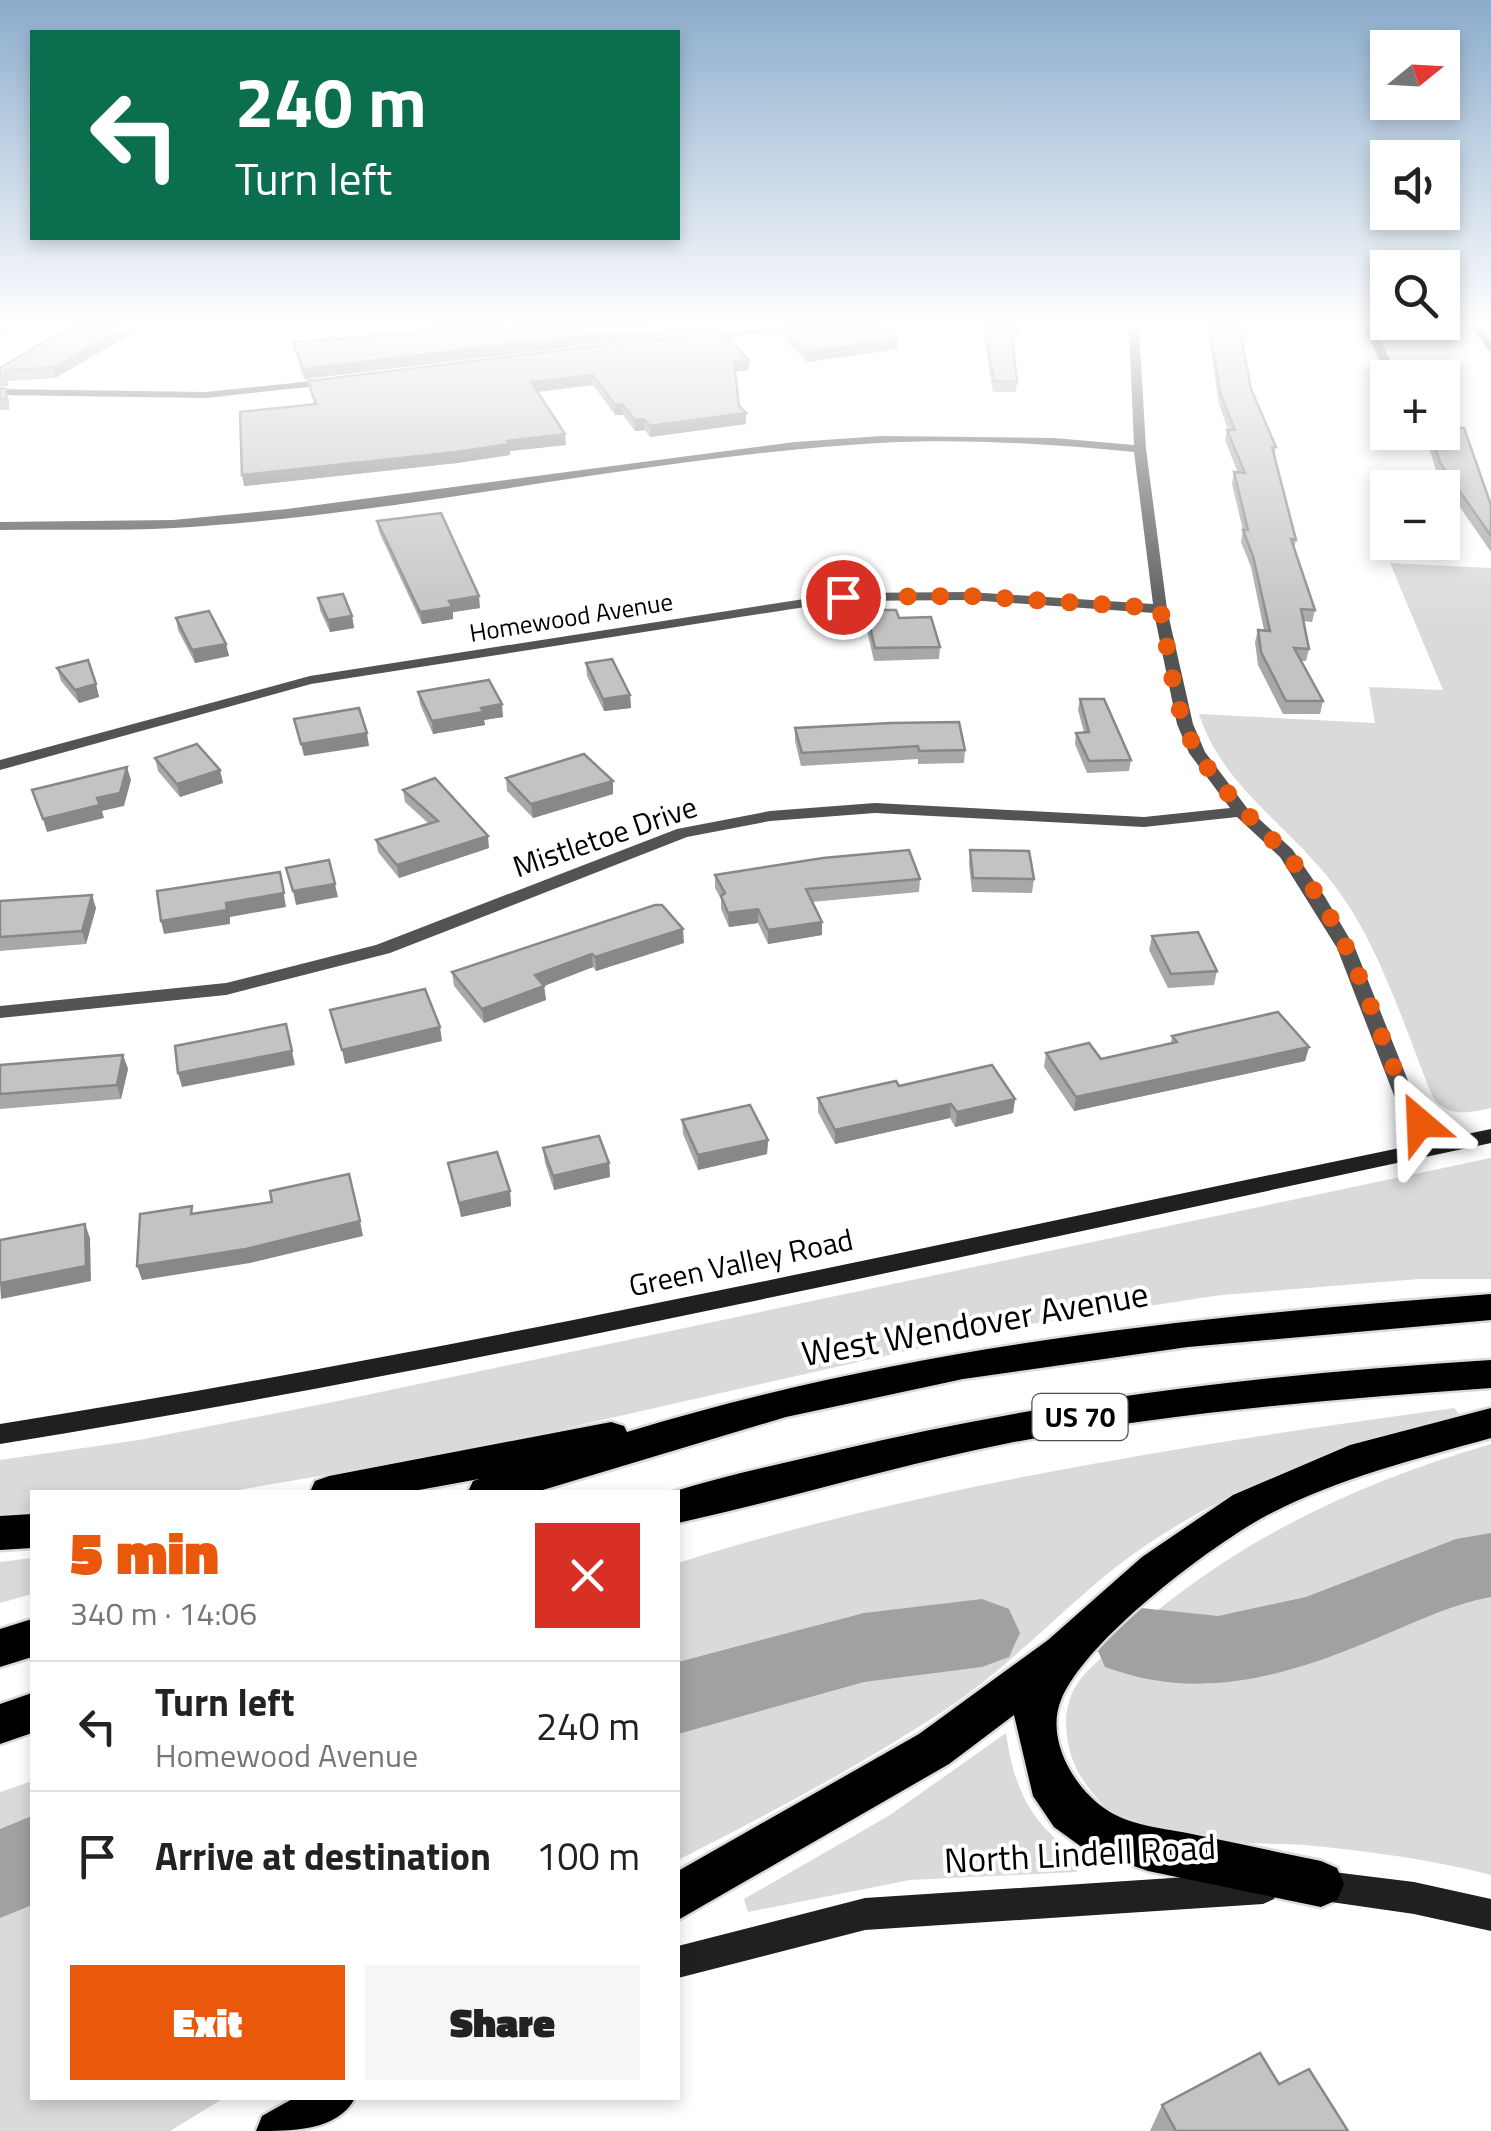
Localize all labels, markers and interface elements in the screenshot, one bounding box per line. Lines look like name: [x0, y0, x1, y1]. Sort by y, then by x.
north arrow: [1370, 30, 1460, 120]
map controls: [1370, 30, 1460, 560]
text: 240 m: [235, 48, 427, 154]
icon: left: [70, 70, 200, 200]
button: sound: [1370, 140, 1460, 230]
text: Turn left: [235, 144, 392, 212]
button: search: [1370, 250, 1460, 340]
button: +: [1370, 360, 1460, 450]
button: −: [1370, 470, 1460, 560]
pin: [801, 555, 886, 640]
icon: arrive: [816, 570, 871, 625]
street label: Homewood Avenue: [466, 582, 676, 652]
street label: Mistletoe Drive: [506, 783, 703, 889]
position arrow: [1368, 1071, 1472, 1175]
street label: Green Valley Road: [624, 1216, 857, 1308]
street label: West Wendover Avenue: [797, 1266, 1152, 1380]
road number: US 70: [1032, 1394, 1128, 1440]
text: 5 min: [70, 1506, 219, 1597]
button: close: [535, 1523, 640, 1628]
text: 340 m · 14:06: [70, 1589, 257, 1637]
text: Turn left: [155, 1673, 295, 1731]
text: 240 m: [536, 1697, 640, 1755]
icon: left: [70, 1699, 125, 1754]
text: Homewood Avenue: [155, 1731, 418, 1779]
street label: North Lindell Road: [943, 1819, 1217, 1887]
text: Arrive at destination: [155, 1827, 491, 1885]
text: 100 m: [536, 1827, 640, 1885]
icon: arrive: [70, 1829, 125, 1884]
button: Exit: [70, 1965, 345, 2080]
button: Share: [365, 1965, 640, 2080]

